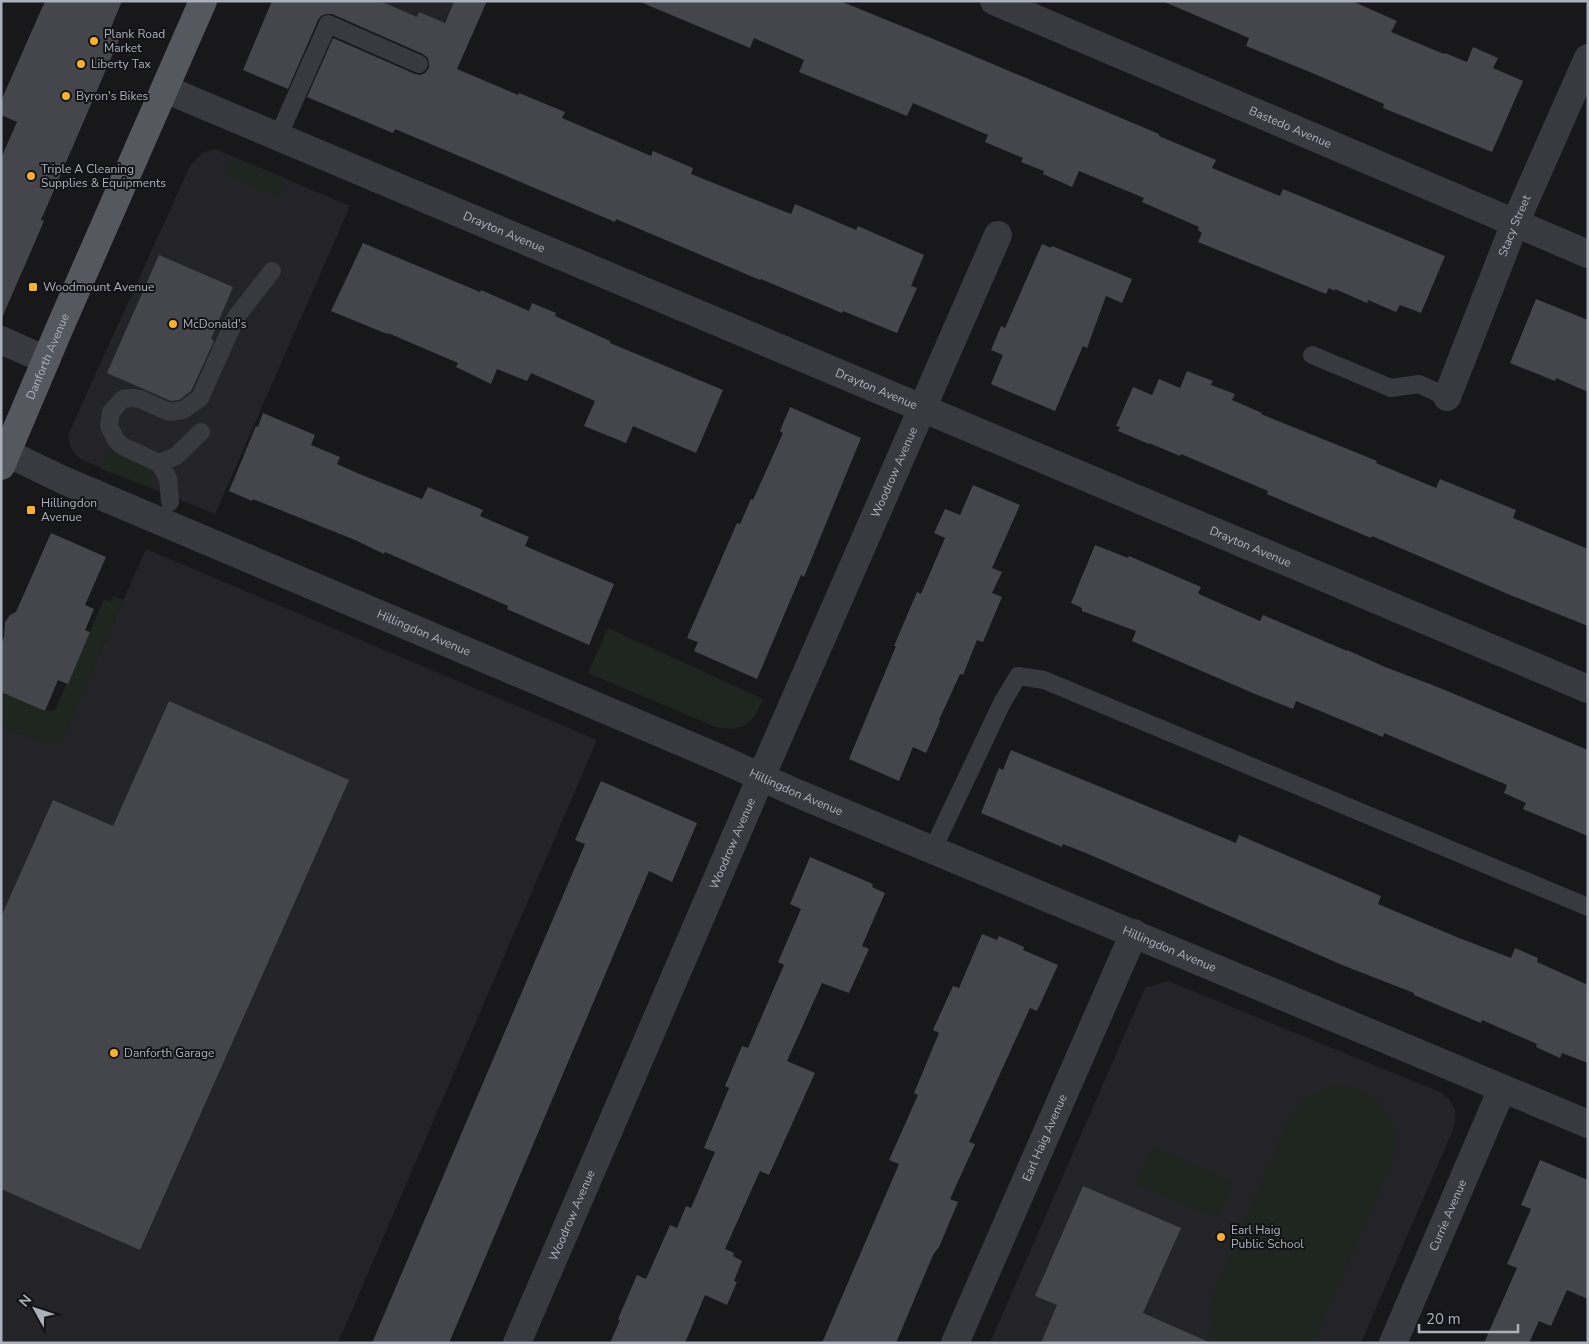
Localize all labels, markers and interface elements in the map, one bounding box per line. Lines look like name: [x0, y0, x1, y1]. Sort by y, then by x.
place label: Plank Road Market: [104, 26, 165, 56]
marker: Plank Road Market: [88, 35, 100, 47]
place label: Liberty Tax: [91, 56, 151, 72]
marker: Liberty Tax: [75, 58, 87, 70]
place label: Byron's Bikes: [76, 88, 149, 104]
marker: Byron's Bikes: [60, 90, 72, 102]
street label: Bastedo Avenue: [1246, 102, 1334, 152]
place label: Triple A Cleaning Supplies & Equipments: [41, 161, 166, 191]
marker: Triple A Cleaning Supplies & Equipments: [25, 170, 37, 182]
street label: Stacy Street: [1495, 192, 1535, 259]
street label: Drayton Avenue: [461, 208, 547, 256]
place label: Woodmount Avenue: [43, 279, 154, 295]
marker: Woodmount Avenue: [27, 281, 39, 293]
street label: Danforth Avenue: [22, 311, 73, 402]
place label: McDonald's: [183, 316, 247, 332]
marker: McDonald's: [167, 318, 179, 330]
street label: Drayton Avenue: [833, 365, 920, 413]
street label: Woodrow Avenue: [867, 424, 921, 520]
place label: Hillingdon Avenue: [41, 495, 97, 525]
marker: Hillingdon Avenue: [25, 504, 37, 516]
street label: Drayton Avenue: [1207, 522, 1294, 571]
street label: Hillingdon Avenue: [375, 606, 473, 660]
street label: Hillingdon Avenue: [747, 765, 845, 819]
street label: Woodrow Avenue: [706, 795, 759, 892]
street label: Hillingdon Avenue: [1120, 922, 1219, 976]
place label: Danforth Garage: [124, 1045, 214, 1061]
marker: Danforth Garage: [108, 1047, 120, 1059]
street label: Earl Haig Avenue: [1019, 1092, 1071, 1184]
street label: Woodrow Avenue: [545, 1167, 599, 1263]
street label: Currie Avenue: [1425, 1177, 1470, 1254]
place label: Earl Haig Public School: [1231, 1222, 1304, 1252]
marker: Earl Haig Public School: [1215, 1231, 1227, 1243]
north arrow: [10, 1284, 60, 1334]
text: N: [15, 1291, 36, 1311]
scale bar: [1419, 1302, 1518, 1334]
text: 20 m: [1426, 1309, 1461, 1329]

